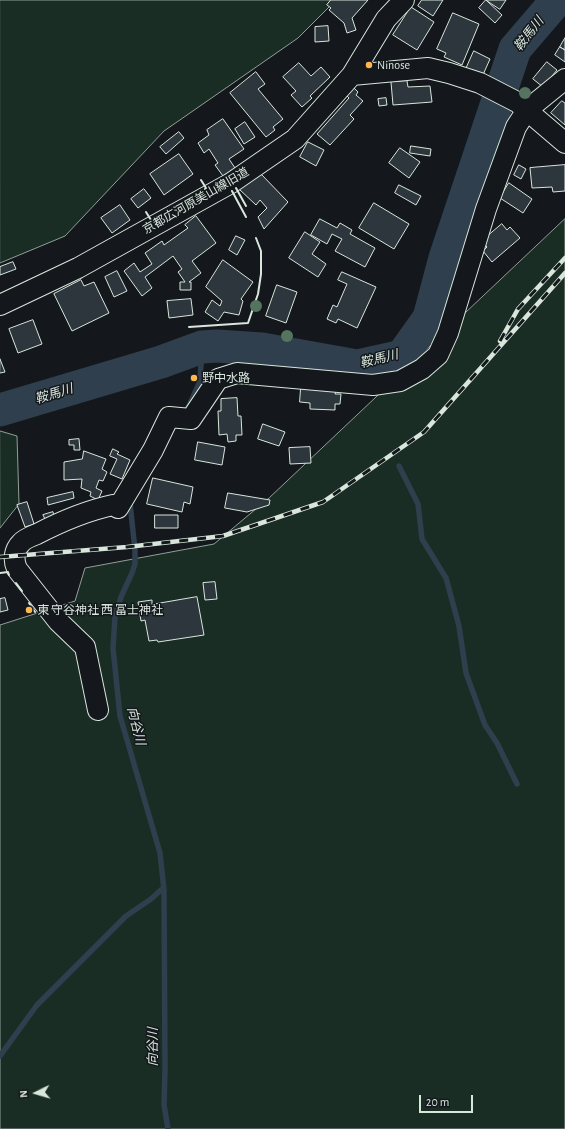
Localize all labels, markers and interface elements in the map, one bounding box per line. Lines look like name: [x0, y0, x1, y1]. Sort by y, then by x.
water label: 鞍馬川: [511, 14, 547, 54]
place label: Ninose: [377, 58, 410, 72]
marker: Ninose: [364, 60, 374, 70]
street label: 京都広河原美山線旧道: [140, 165, 252, 237]
water label: 鞍馬川: [358, 347, 400, 371]
place label: 野中水路: [202, 371, 250, 385]
marker: 野中水路: [189, 373, 199, 383]
water label: 鞍馬川: [33, 381, 75, 407]
place label: 東 守谷神社 西 冨士神社: [37, 603, 163, 617]
marker: 東 守谷神社 西 冨士神社: [24, 605, 34, 615]
water label: 向谷川: [124, 705, 148, 747]
water label: 向谷川: [145, 1028, 161, 1066]
north arrow: [16, 1073, 56, 1113]
scale bar: [421, 1087, 475, 1113]
text: N: [18, 1090, 29, 1098]
text: 20 m: [426, 1096, 449, 1108]

